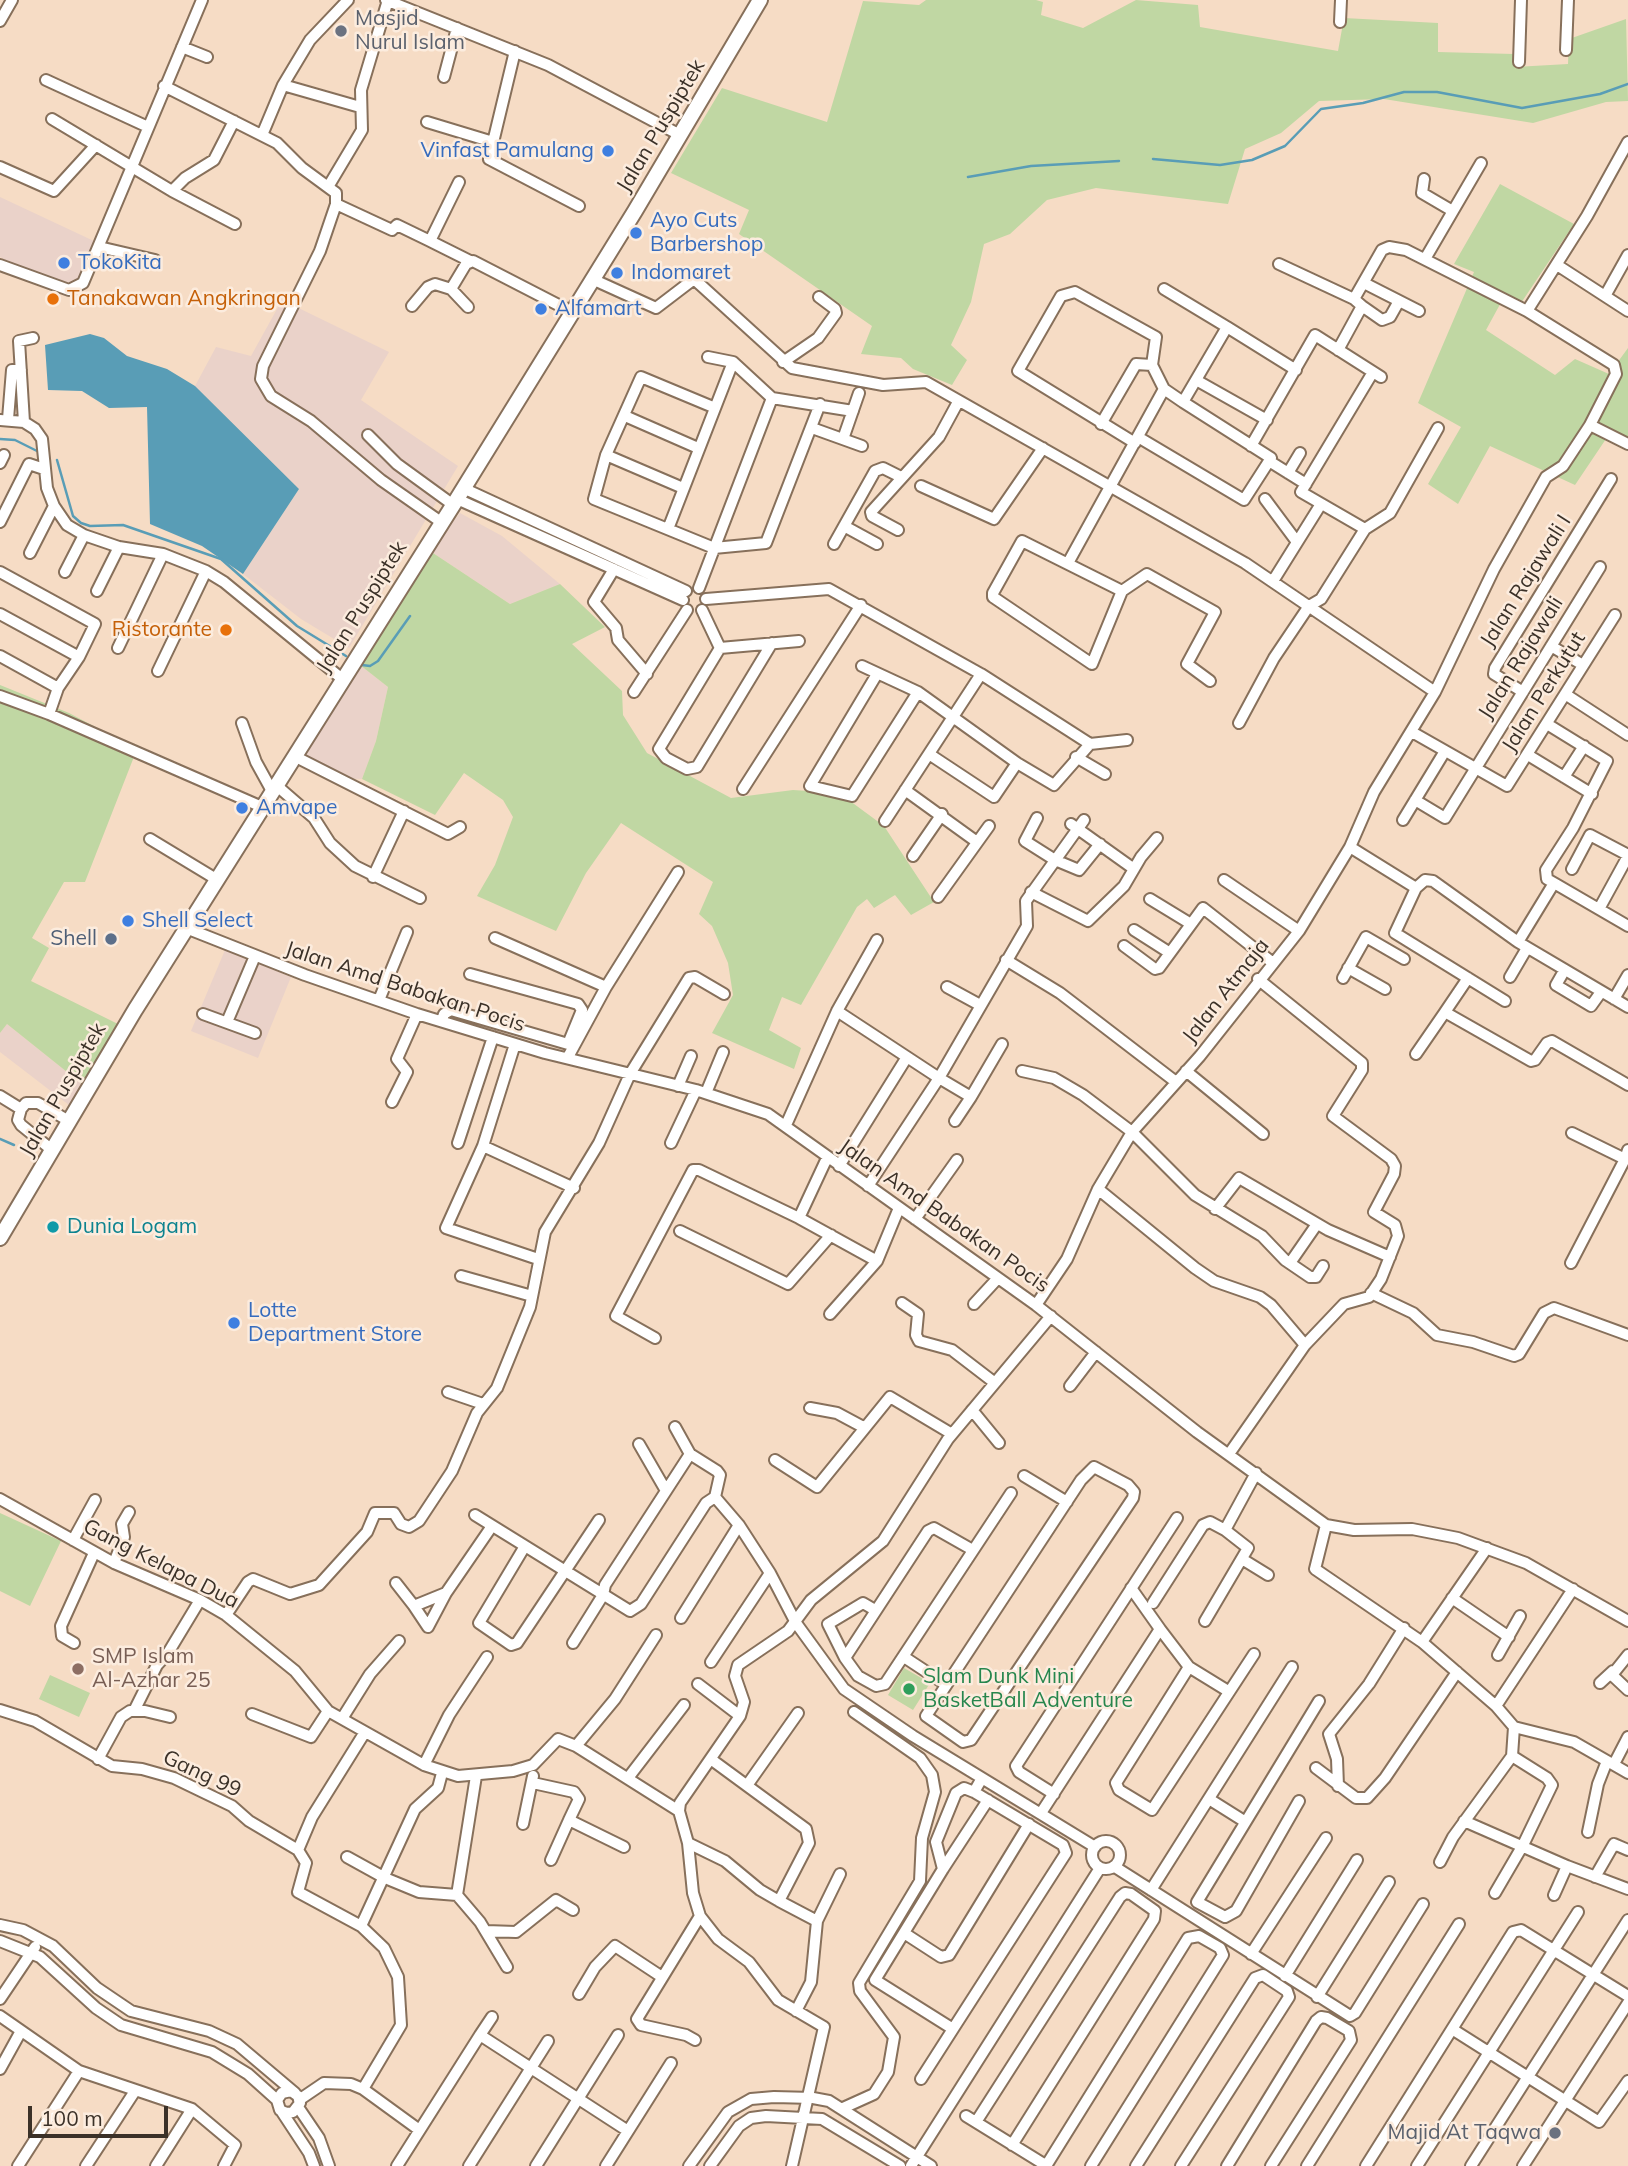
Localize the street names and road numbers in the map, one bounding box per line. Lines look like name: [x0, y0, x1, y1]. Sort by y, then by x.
street label: Jalan Puspiptek: [611, 55, 711, 197]
street label: Jalan Rajawali I: [1475, 510, 1577, 652]
street label: Jalan Puspiptek: [311, 536, 413, 678]
street label: Jalan Rajawali: [1473, 592, 1569, 724]
street label: Jalan Perkutut: [1497, 627, 1591, 757]
street label: Jalan Atmaja: [1177, 934, 1275, 1048]
street label: Jalan Amd Babakan Pocis: [282, 936, 528, 1038]
street label: Jalan Puspiptek: [14, 1019, 112, 1161]
street label: Jalan Amd Babakan Pocis: [834, 1134, 1054, 1298]
street label: Gang Kelapa Dua: [79, 1514, 243, 1614]
street label: Gang 99: [159, 1745, 245, 1803]

